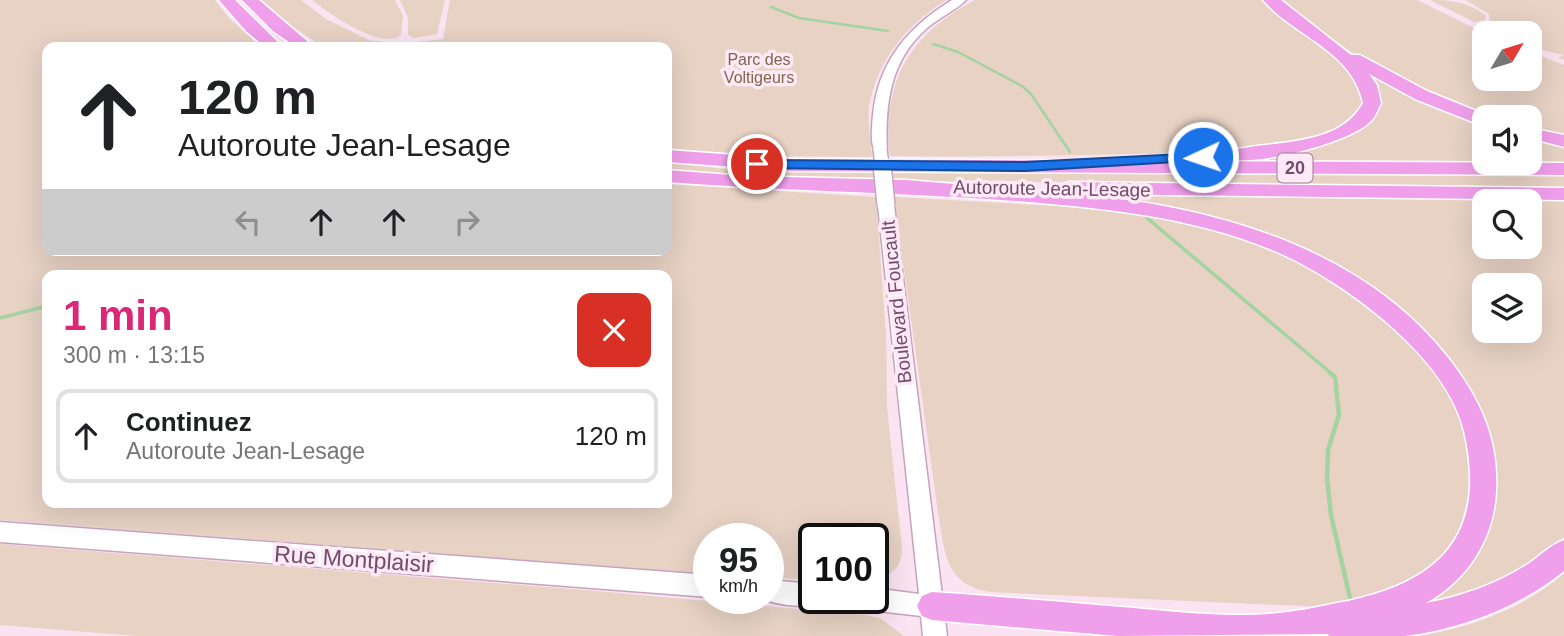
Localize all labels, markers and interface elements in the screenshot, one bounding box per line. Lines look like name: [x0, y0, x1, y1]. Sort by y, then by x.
north arrow: [1472, 21, 1542, 91]
map controls: [1472, 21, 1542, 343]
park label: Parc des Voltigeurs: [724, 51, 794, 86]
icon: ahead: [63, 70, 154, 161]
text: 120 m: [178, 70, 317, 124]
button: sound: [1472, 105, 1542, 175]
position arrow: [1166, 120, 1240, 194]
text: Autoroute Jean-Lesage: [178, 127, 511, 163]
pin: [727, 134, 787, 194]
icon: arrive: [738, 145, 776, 183]
road number: 20: [1278, 154, 1312, 182]
street label: Autoroute Jean-Lesage: [953, 176, 1151, 201]
button: search: [1472, 189, 1542, 259]
icon: left: [229, 203, 267, 241]
icon: ahead: [302, 203, 340, 241]
icon: ahead: [375, 203, 413, 241]
icon: right: [448, 203, 486, 241]
street label: Boulevard Foucault: [877, 219, 915, 384]
button: layers: [1472, 273, 1542, 343]
text: 1 min: [63, 292, 173, 339]
button: close: [577, 293, 651, 367]
text: 300 m · 13:15: [63, 342, 205, 368]
text: Continuez: [126, 407, 252, 437]
icon: ahead: [67, 417, 105, 455]
text: 120 m: [575, 421, 647, 451]
text: Autoroute Jean-Lesage: [126, 438, 365, 464]
speed limit sign: 100: [798, 523, 889, 614]
street label: Rue Montplaisir: [273, 540, 435, 578]
text: 95: [719, 540, 758, 579]
text: km/h: [719, 576, 758, 596]

